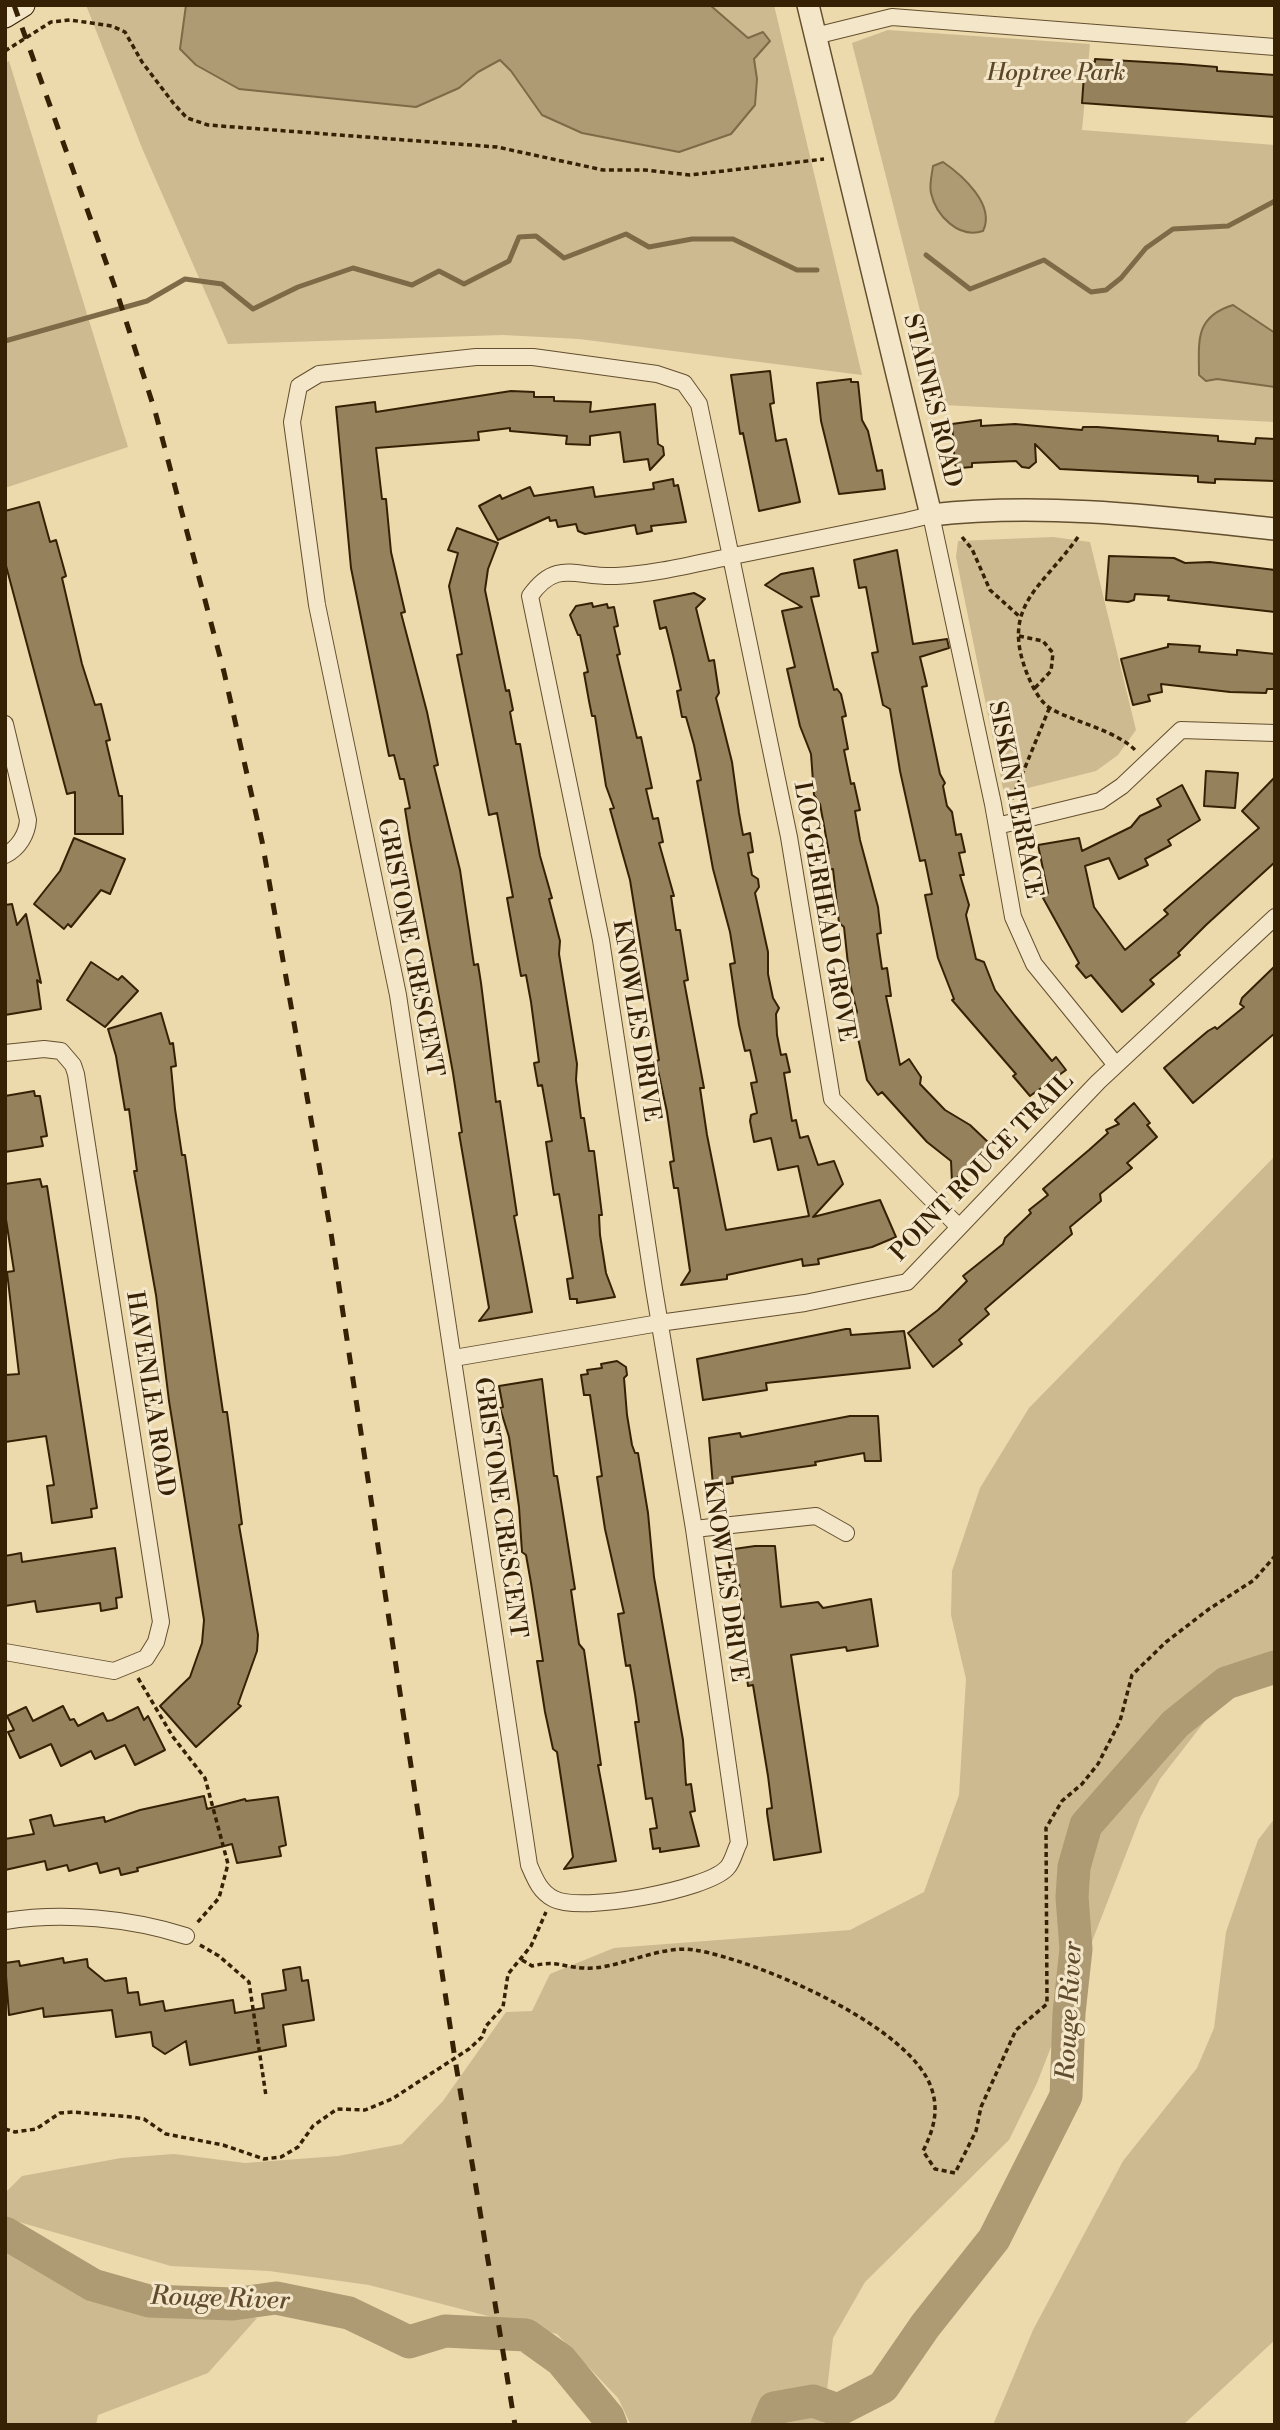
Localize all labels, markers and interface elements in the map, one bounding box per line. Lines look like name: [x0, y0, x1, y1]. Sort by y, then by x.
park label: Hoptree Park: [986, 60, 1126, 88]
street label: STAINES ROAD: [896, 311, 966, 491]
street label: SISKIN TERRACE: [981, 699, 1047, 901]
street label: LOGGERHEAD GROVE: [786, 780, 860, 1044]
street label: GRISTONE CRESCENT: [370, 816, 448, 1080]
street label: KNOWLES DRIVE: [605, 918, 665, 1124]
street label: POINT ROUGE TRAIL: [886, 1068, 1080, 1268]
street label: HAVENLEA ROAD: [119, 1289, 179, 1499]
street label: GRISTONE CRESCENT: [466, 1376, 532, 1640]
street label: KNOWLES DRIVE: [696, 1478, 752, 1684]
water label: Rouge River: [1052, 1941, 1090, 2081]
water label: Rouge River: [150, 2282, 290, 2318]

